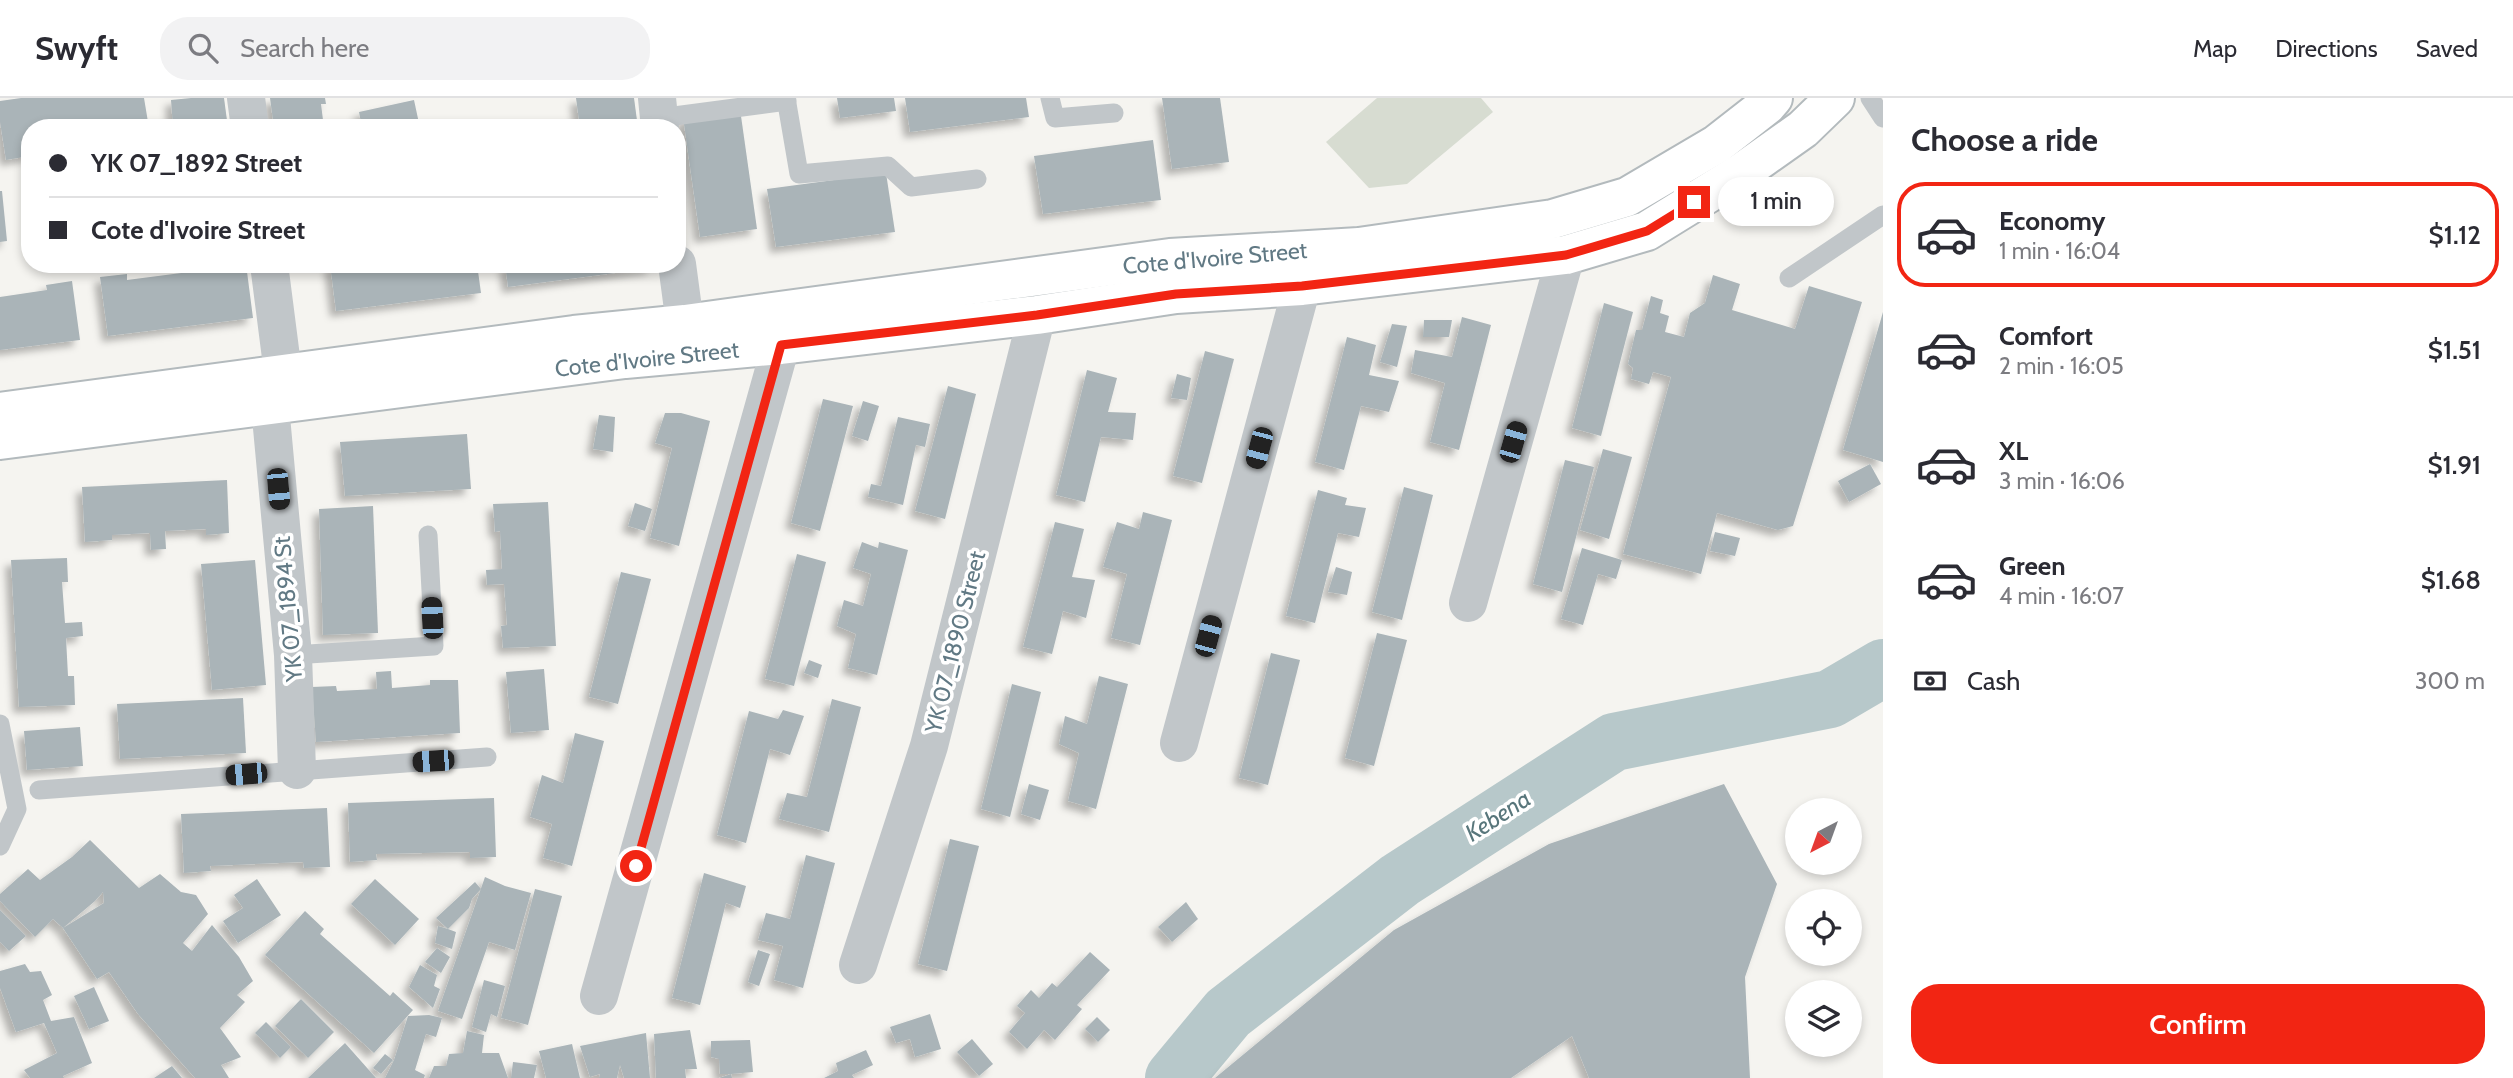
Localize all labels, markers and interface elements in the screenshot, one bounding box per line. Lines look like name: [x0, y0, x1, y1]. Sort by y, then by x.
search box: [160, 17, 650, 80]
text: Swyft: [35, 28, 118, 68]
icon: search: [184, 29, 222, 67]
text: Search here: [240, 32, 369, 64]
text: Map: [2193, 34, 2237, 63]
text: Directions: [2275, 34, 2378, 63]
text: Saved: [2416, 34, 2478, 63]
text: Choose a ride: [1911, 120, 2098, 159]
text: YK 07_1892 Street: [91, 147, 302, 179]
callout: 1 min: [1718, 178, 1834, 226]
route end: [1678, 186, 1710, 218]
text: 1 min: [1750, 187, 1802, 215]
icon: car: [1915, 203, 1978, 266]
text: Economy: [1999, 205, 2105, 237]
text: Cote d'Ivoire Street: [91, 214, 305, 246]
text: $1.12: [2429, 219, 2481, 251]
street label: Cote d'Ivoire Street: [1122, 236, 1309, 280]
text: 1 min · 16:04: [1999, 237, 2120, 265]
icon: car: [1915, 318, 1978, 381]
text: Comfort: [1999, 320, 2093, 352]
text: $1.51: [2428, 334, 2481, 366]
street label: Cote d'Ivoire Street: [554, 335, 741, 383]
text: 2 min · 16:05: [1999, 352, 2124, 380]
car: [1498, 419, 1529, 465]
car: [1244, 425, 1275, 471]
icon: car: [1915, 433, 1978, 496]
text: XL: [1999, 435, 2028, 467]
text: $1.91: [2427, 449, 2481, 481]
car: [266, 467, 291, 511]
text: 3 min · 16:06: [1999, 467, 2125, 495]
street label: YK 07_1894 St: [268, 535, 308, 684]
street label: YK 07_1890 Street: [919, 548, 991, 737]
icon: car: [1915, 548, 1978, 611]
text: Green: [1999, 550, 2066, 582]
text: $1.68: [2421, 564, 2481, 596]
text: 4 min · 16:07: [1999, 582, 2124, 610]
car: [421, 596, 444, 640]
car: [1193, 613, 1224, 659]
icon: cash: [1911, 662, 1949, 700]
text: Cash: [1967, 665, 2020, 697]
text: 300 m: [2415, 667, 2485, 695]
car: [412, 749, 455, 773]
car: [225, 762, 268, 786]
water label: Kebena: [1460, 784, 1536, 847]
north arrow: [1785, 798, 1862, 875]
map controls: [1785, 798, 1862, 1057]
route start: [620, 850, 652, 882]
button: locate: [1785, 889, 1862, 966]
button: layers: [1785, 980, 1862, 1057]
button: Confirm: [1911, 984, 2485, 1064]

